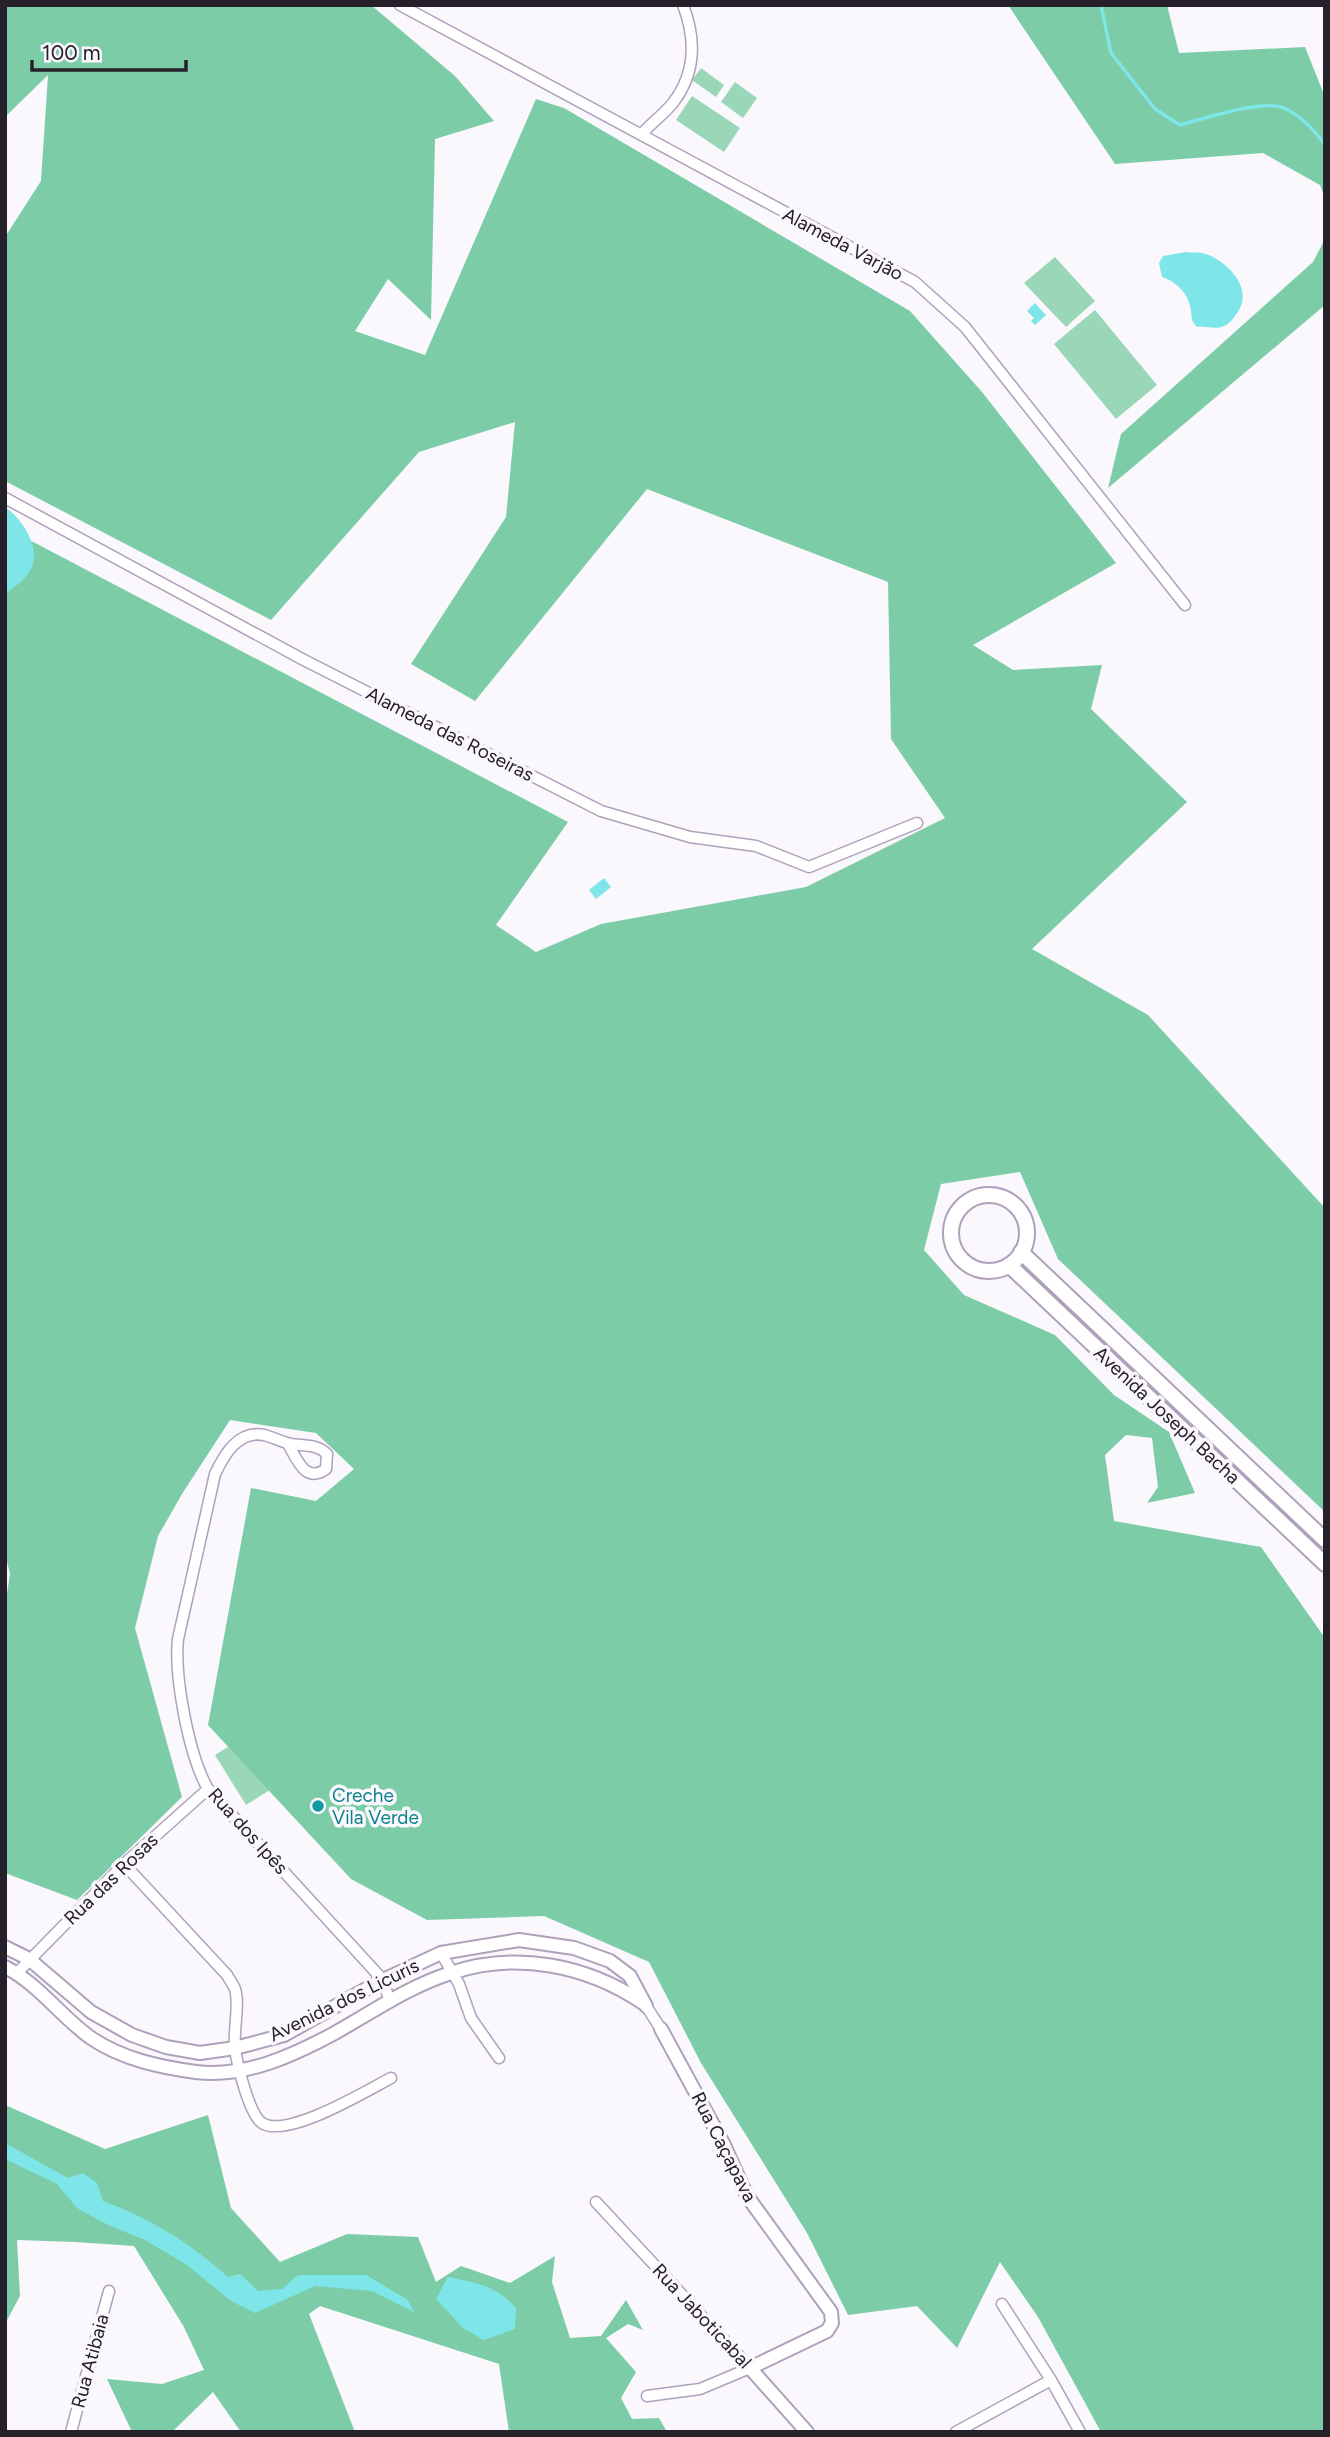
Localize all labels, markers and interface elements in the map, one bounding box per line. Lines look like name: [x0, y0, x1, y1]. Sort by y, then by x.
scale bar: [32, 28, 186, 72]
text: 100 m: [42, 40, 101, 65]
street label: Alameda Varjão: [779, 203, 907, 285]
street label: Alameda das Roseiras: [363, 682, 538, 786]
street label: Avenida Joseph Bacha: [1089, 1341, 1245, 1489]
street label: Rua dos Ipês: [203, 1783, 293, 1879]
place label: Creche Vila Verde: [332, 1784, 419, 1829]
marker: Creche Vila Verde: [310, 1798, 326, 1814]
street label: Rua das Rosas: [59, 1828, 163, 1929]
street label: Avenida dos Licuris: [265, 1954, 423, 2046]
street label: Rua Caçapava: [686, 2088, 762, 2206]
street label: Rua Jaboticabal: [648, 2259, 756, 2373]
street label: Rua Atibaia: [66, 2312, 114, 2410]

